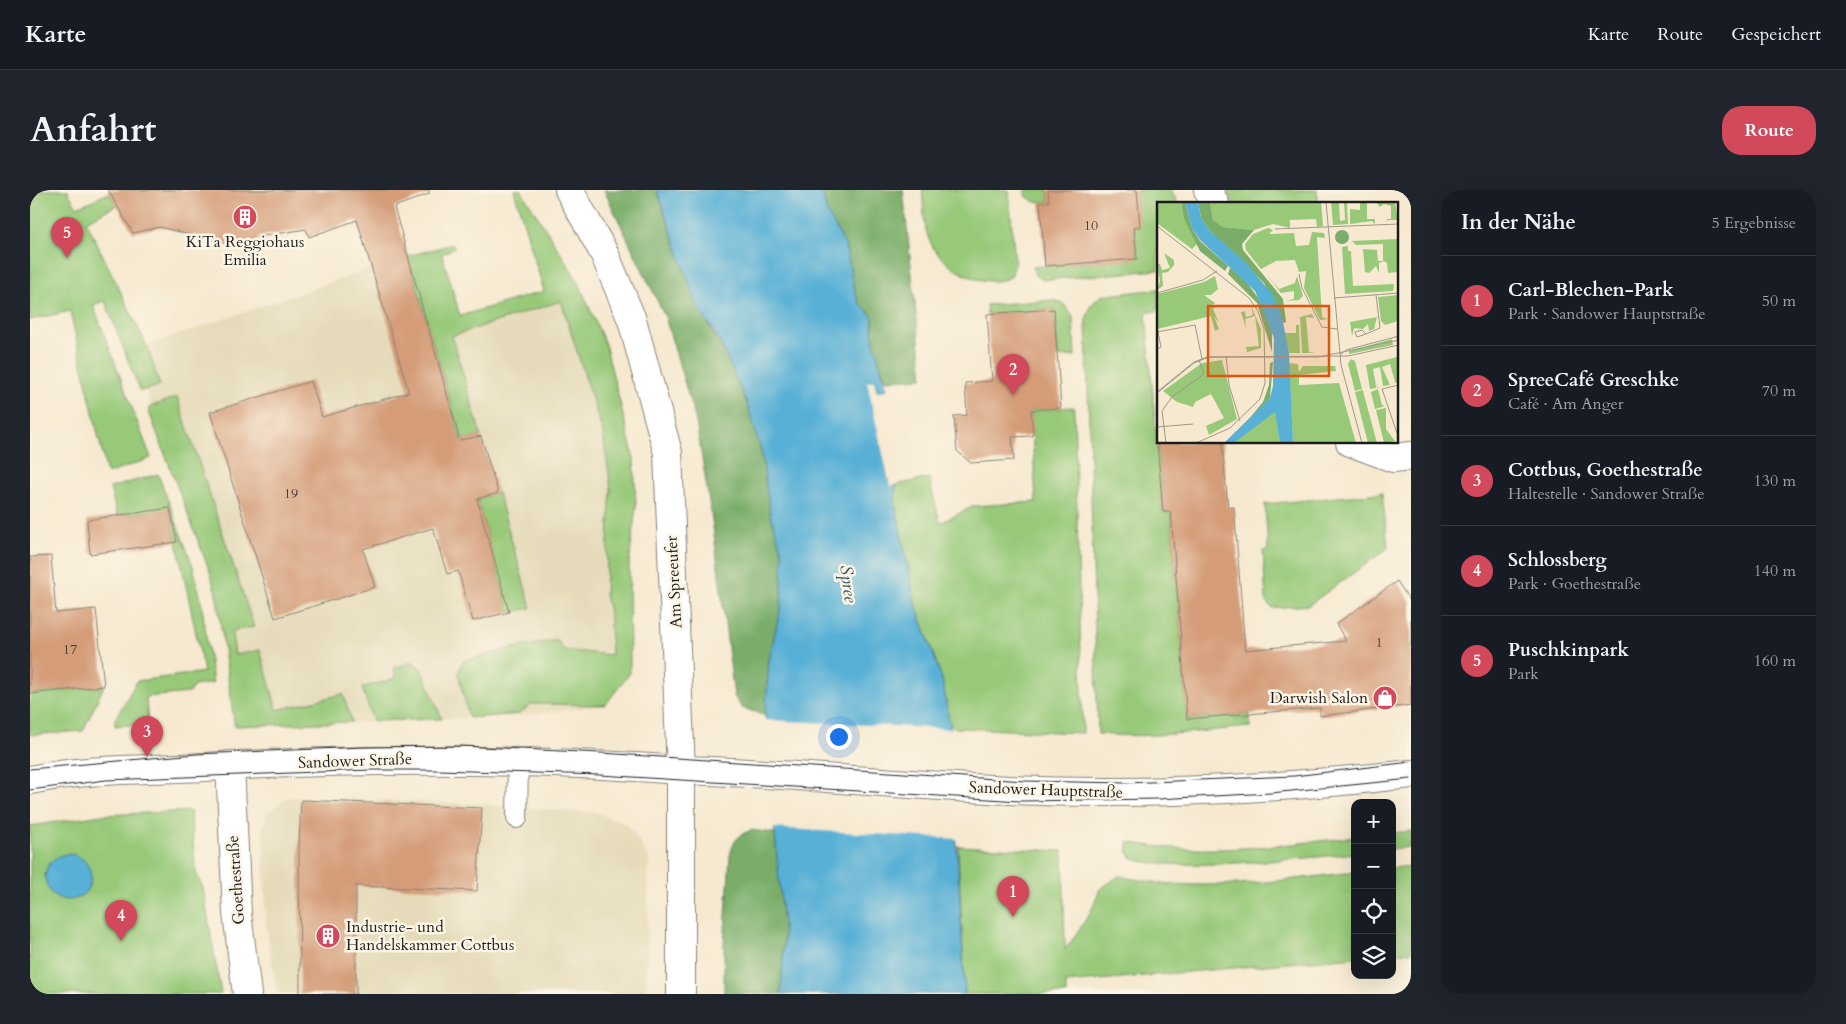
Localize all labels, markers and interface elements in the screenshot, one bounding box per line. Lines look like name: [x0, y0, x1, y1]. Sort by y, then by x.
text: Karte: [25, 18, 86, 51]
text: Karte: [1588, 22, 1629, 47]
text: Route: [1657, 22, 1703, 47]
text: Gespeichert: [1731, 22, 1821, 47]
text: Anfahrt: [30, 106, 156, 154]
button: Route: [1722, 106, 1816, 155]
inset map: [1157, 202, 1398, 444]
building icon: KiTa Reggiohaus Emilia: [232, 204, 258, 230]
text: In der Nähe: [1461, 208, 1576, 237]
text: 5 Ergebnisse: [1711, 212, 1796, 234]
house number: 10: [1084, 216, 1098, 235]
pin: 5: [51, 217, 83, 258]
place label: KiTa Reggiohaus Emilia: [186, 231, 304, 271]
text: Carl-Blechen-Park: [1508, 277, 1674, 303]
text: 1: [1473, 290, 1481, 312]
text: 50 m: [1762, 290, 1796, 312]
text: Park · Sandower Hauptstraße: [1508, 303, 1705, 325]
pin: 2: [997, 354, 1029, 395]
text: SpreeCafé Greschke: [1508, 367, 1679, 393]
text: 2: [1473, 380, 1481, 402]
text: 70 m: [1762, 380, 1796, 402]
text: Café · Am Anger: [1508, 393, 1624, 415]
text: Cottbus, Goethestraße: [1508, 457, 1703, 483]
text: 3: [1473, 470, 1481, 492]
text: 130 m: [1754, 470, 1796, 492]
text: Haltestelle · Sandower Straße: [1508, 483, 1704, 505]
house number: 19: [284, 484, 298, 503]
street label: Am Spreeufer: [661, 535, 687, 629]
text: Schlossberg: [1508, 547, 1607, 573]
text: 4: [1473, 560, 1481, 582]
text: 140 m: [1754, 560, 1796, 582]
water label: Spree: [833, 564, 863, 605]
text: Park · Goethestraße: [1508, 573, 1641, 595]
house number: 1: [1375, 633, 1383, 652]
text: Puschkinpark: [1508, 637, 1629, 663]
house number: 17: [63, 640, 77, 659]
text: 5: [1473, 650, 1481, 672]
text: 160 m: [1754, 650, 1796, 672]
text: Park: [1508, 663, 1539, 685]
shop icon: Darwish Salon: [1372, 685, 1398, 711]
place label: Darwish Salon: [1270, 687, 1368, 709]
pin: 3: [131, 716, 163, 757]
your location: [826, 724, 852, 750]
street label: Sandower Straße: [298, 748, 412, 774]
street label: Sandower Hauptstraße: [969, 776, 1123, 804]
map controls: [1351, 799, 1396, 979]
button: +: [1351, 799, 1396, 844]
street label: Goethestraße: [222, 835, 250, 925]
button: −: [1351, 844, 1396, 889]
pin: 1: [997, 876, 1029, 917]
button: locate: [1351, 889, 1396, 934]
pin: 4: [105, 900, 137, 941]
place label: Industrie- und Handelskammer Cottbus: [346, 916, 514, 956]
building icon: Industrie- und Handelskammer Cottbus: [315, 923, 341, 949]
button: layers: [1351, 934, 1396, 979]

